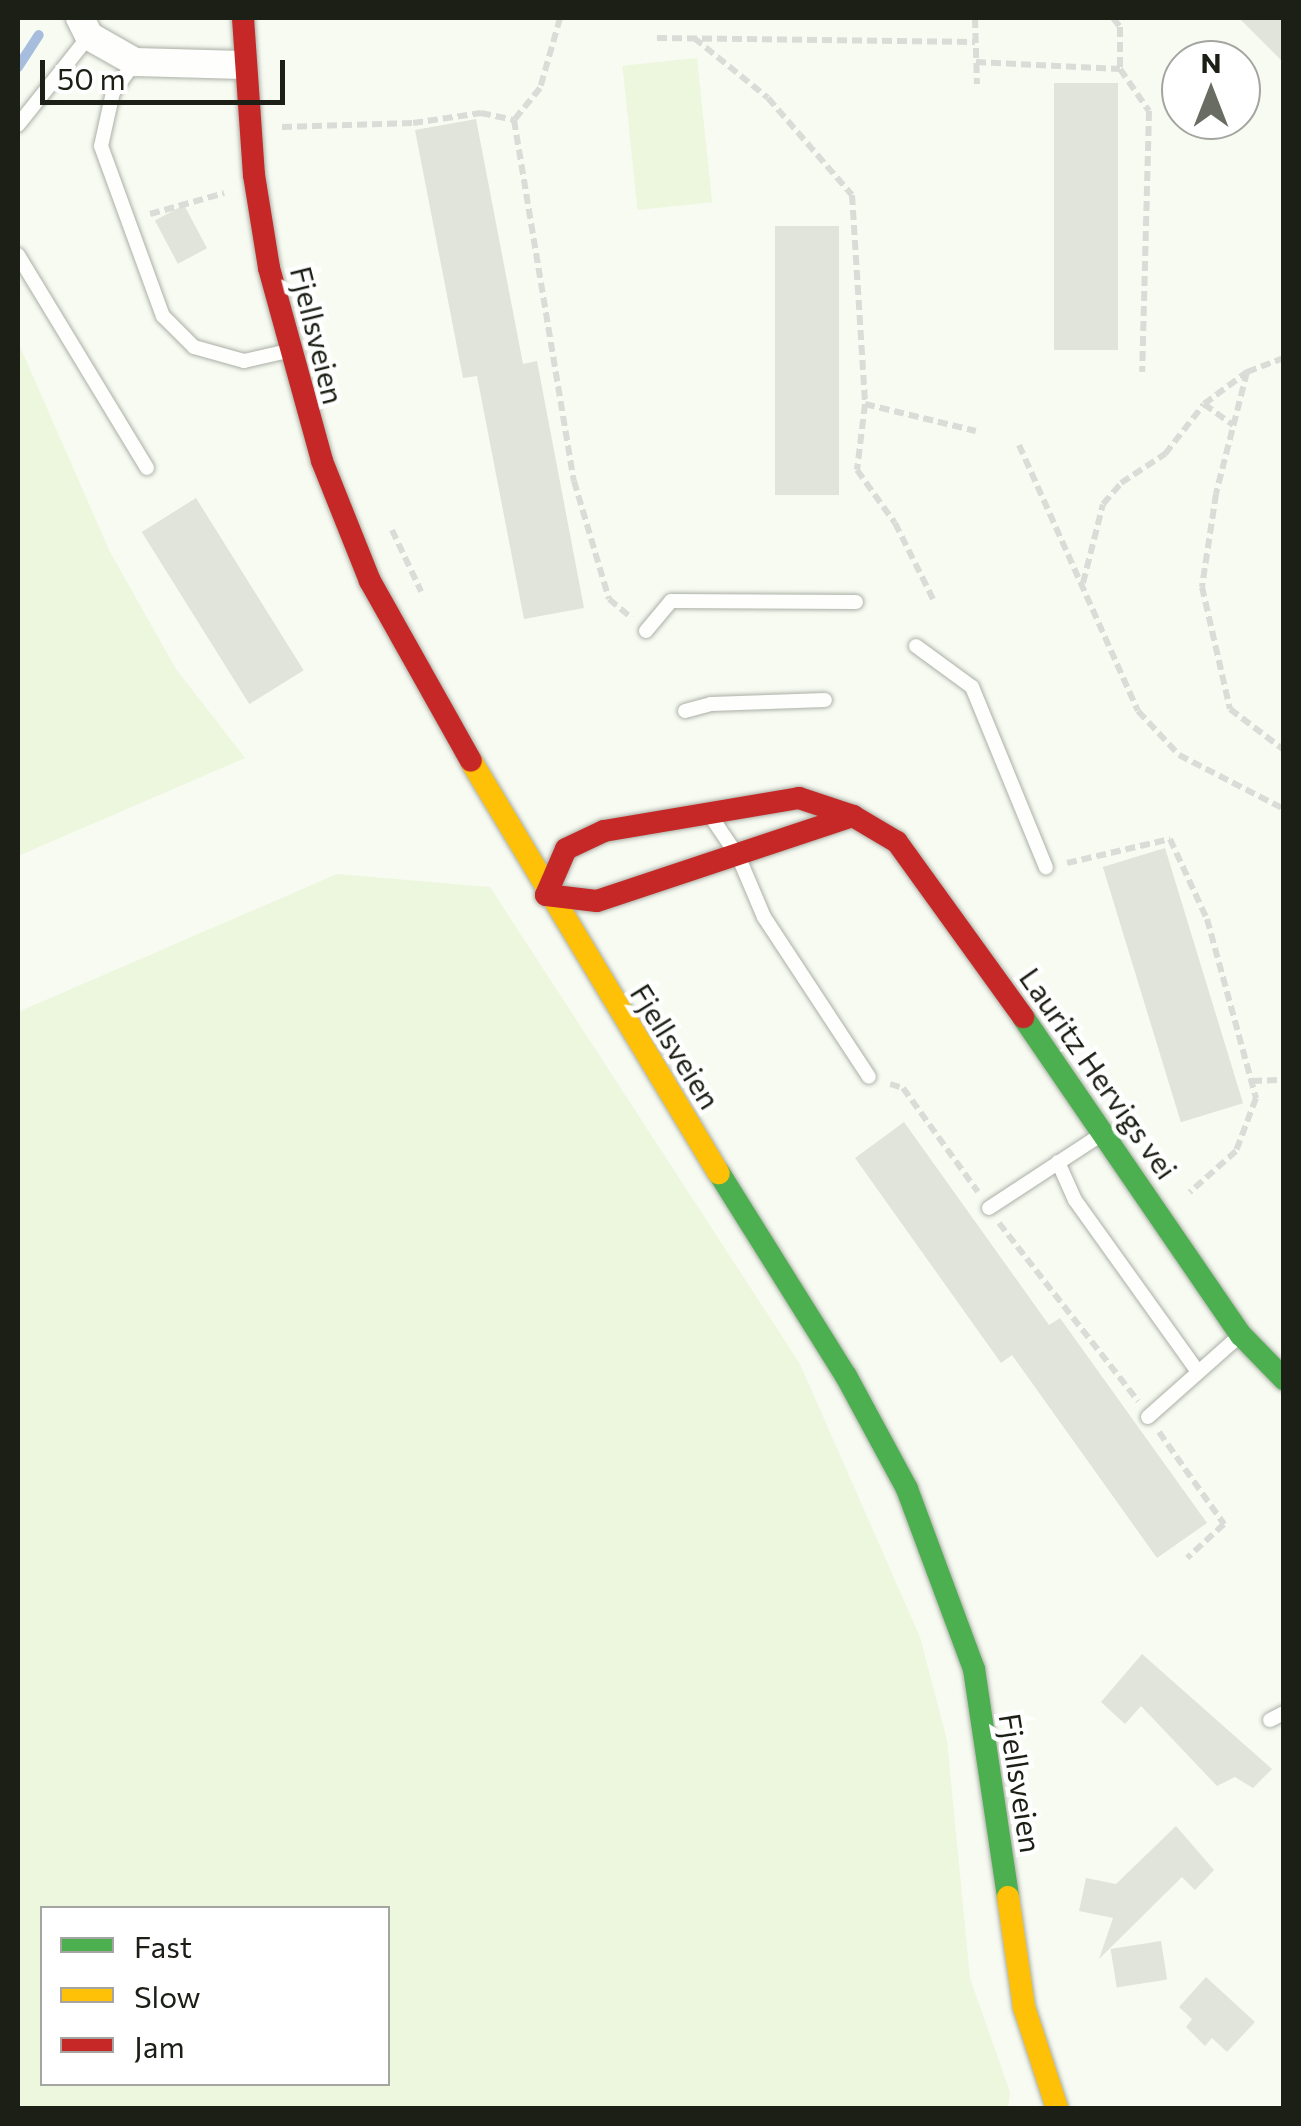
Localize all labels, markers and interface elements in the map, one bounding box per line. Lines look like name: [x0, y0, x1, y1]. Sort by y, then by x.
scale bar: [45, 40, 290, 102]
north arrow: [1161, 40, 1261, 140]
text: N: [1201, 45, 1222, 79]
text: 50 m: [57, 59, 126, 96]
street label: Fjellsveien: [284, 262, 352, 408]
street label: Lauritz Hervigs vei: [1013, 960, 1185, 1186]
street label: Fjellsveien: [623, 977, 729, 1115]
street label: Fjellsveien: [992, 1711, 1050, 1855]
legend: [40, 1906, 390, 2086]
text: Fast: [134, 1927, 192, 1964]
text: Slow: [134, 1977, 201, 2014]
text: Jam: [134, 2027, 185, 2064]

